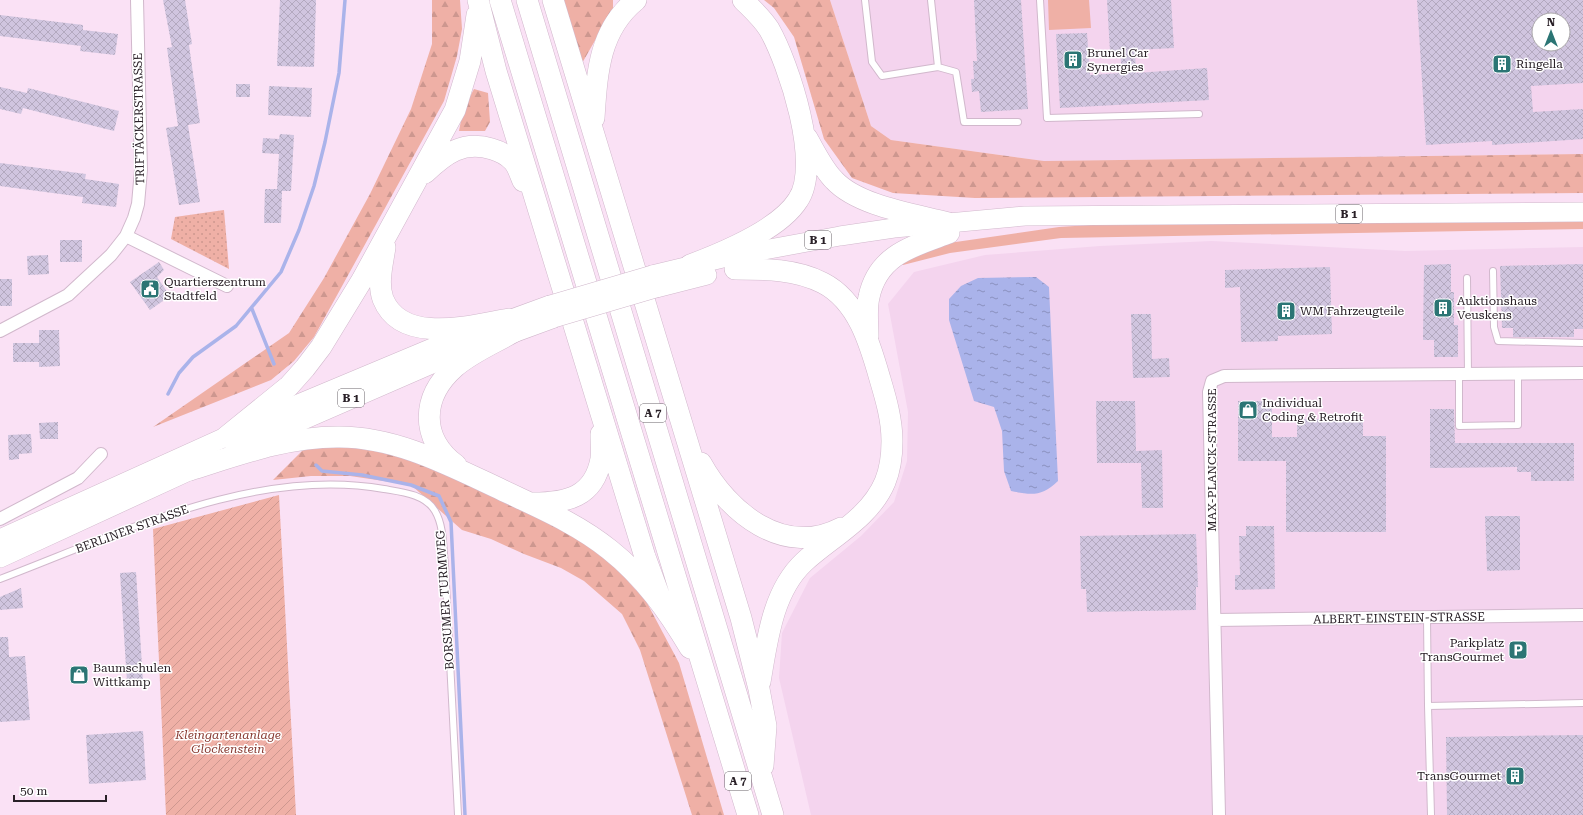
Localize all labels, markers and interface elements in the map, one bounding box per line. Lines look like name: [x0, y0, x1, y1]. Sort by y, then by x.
north arrow: [1531, 12, 1571, 52]
text: N: [1547, 16, 1556, 29]
place label: Brunel Car Synergies: [1087, 46, 1149, 74]
building icon: Brunel Car Synergies: [1062, 49, 1084, 71]
street label: TRIFTÄCKERSTRASSE: [131, 53, 147, 185]
building icon: Ringella: [1491, 53, 1513, 75]
place label: Ringella: [1516, 57, 1563, 71]
road number: B 1: [1336, 205, 1362, 223]
road number: B 1: [805, 231, 831, 249]
place label: Quartierszentrum Stadtfeld: [164, 275, 266, 303]
public building icon: Quartierszentrum Stadtfeld: [139, 278, 161, 300]
place label: Auktionshaus Veuskens: [1457, 294, 1537, 322]
building icon: Auktionshaus Veuskens: [1432, 297, 1454, 319]
building icon: WM Fahrzeugteile: [1275, 300, 1297, 322]
place label: WM Fahrzeugteile: [1300, 304, 1405, 318]
street label: MAX-PLANCK-STRASSE: [1205, 388, 1219, 532]
road number: B 1: [338, 389, 364, 407]
place label: Individual Coding & Retrofit: [1262, 396, 1363, 424]
shop icon: Individual Coding & Retrofit: [1237, 399, 1259, 421]
road number: A 7: [640, 404, 666, 422]
street label: BERLINER STRASSE: [73, 502, 191, 556]
street label: BORSUMER TURMWEG: [433, 529, 457, 670]
street label: ALBERT-EINSTEIN-STRASSE: [1313, 610, 1485, 626]
place label: Parkplatz TransGourmet: [1420, 636, 1505, 664]
parking icon: Parkplatz TransGourmet: [1507, 639, 1529, 661]
place label: Baumschulen Wittkamp: [93, 661, 172, 689]
shop icon: Baumschulen Wittkamp: [68, 664, 90, 686]
park label: Kleingartenanlage Glockenstein: [174, 728, 281, 756]
building icon: TransGourmet: [1504, 765, 1526, 787]
place label: TransGourmet: [1417, 769, 1502, 783]
road number: A 7: [725, 772, 751, 790]
scale bar: [14, 777, 106, 803]
text: 50 m: [20, 784, 47, 798]

